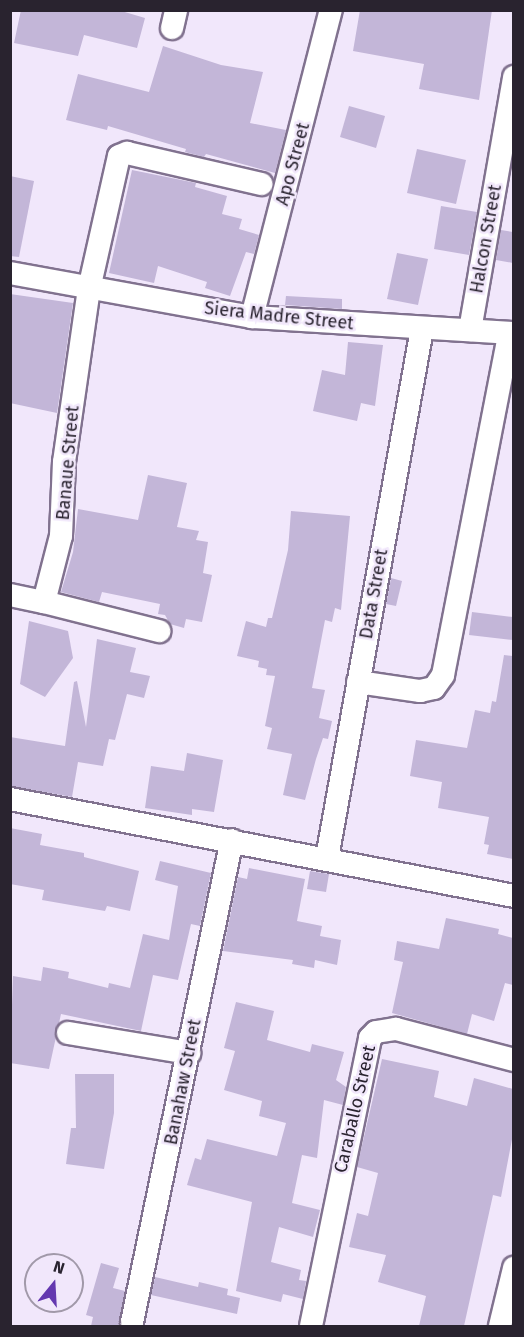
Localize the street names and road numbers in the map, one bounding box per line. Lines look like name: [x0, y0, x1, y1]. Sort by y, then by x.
street label: Apo Street: [272, 120, 314, 208]
street label: Halcon Street: [466, 183, 506, 295]
street label: Siera Madre Street: [203, 297, 355, 335]
street label: Banaue Street: [52, 405, 84, 521]
street label: Data Street: [355, 547, 393, 641]
street label: Banahaw Street: [160, 1017, 206, 1147]
street label: Caraballo Street: [330, 1043, 380, 1175]

